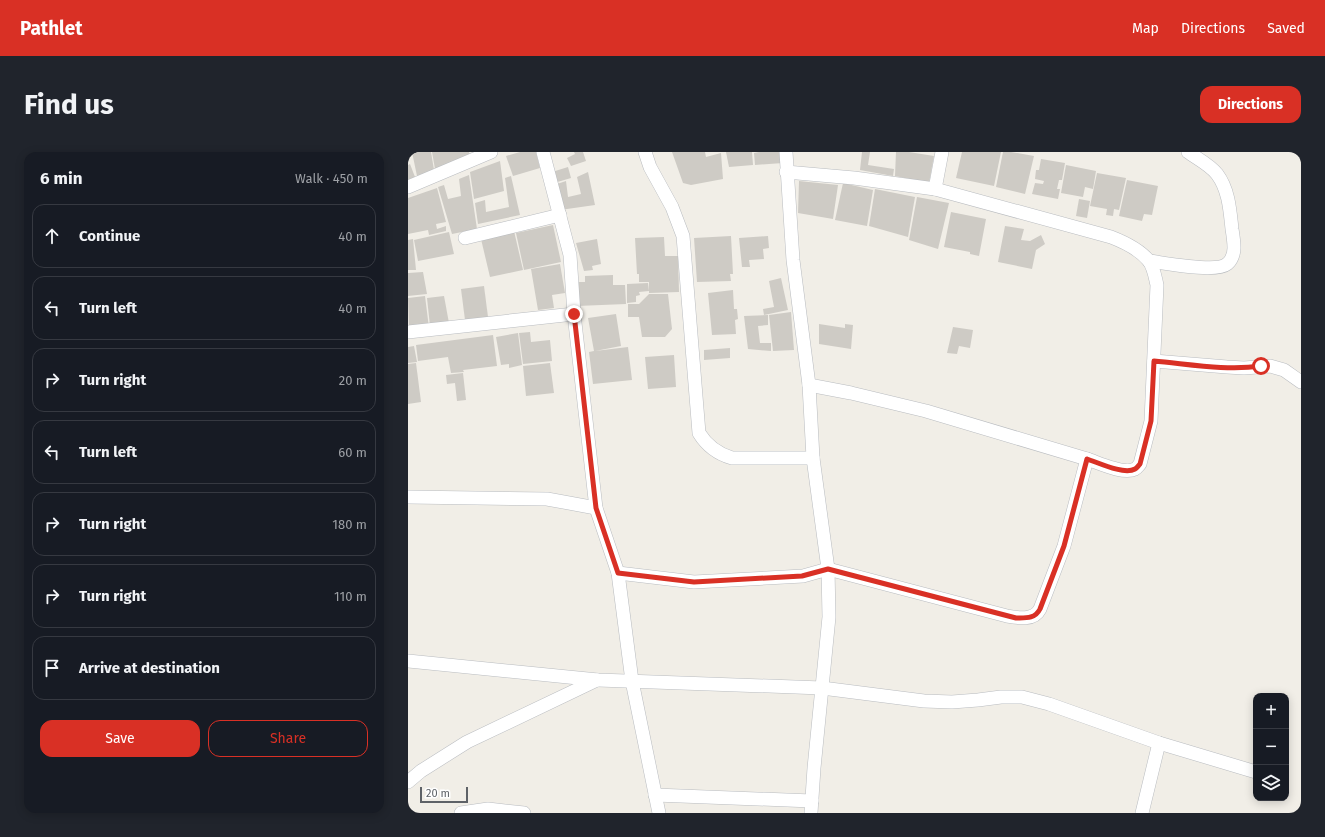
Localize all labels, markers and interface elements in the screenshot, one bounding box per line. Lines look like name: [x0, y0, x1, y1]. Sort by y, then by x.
text: Pathlet: [20, 17, 83, 40]
text: Map: [1132, 20, 1159, 37]
text: Directions: [1181, 20, 1245, 37]
text: Saved: [1267, 20, 1305, 37]
button: Directions: [1200, 86, 1301, 123]
text: Find us: [24, 88, 114, 121]
text: 6 min: [40, 168, 83, 189]
text: Walk · 450 m: [295, 171, 368, 186]
icon: ahead: [41, 225, 63, 247]
text: Continue: [79, 227, 140, 245]
text: 40 m: [338, 229, 367, 244]
icon: left: [41, 297, 63, 319]
text: Turn left: [79, 299, 137, 317]
text: 40 m: [338, 301, 367, 316]
route end: [565, 305, 583, 323]
route start: [1252, 357, 1270, 375]
icon: right: [41, 369, 63, 391]
text: Turn right: [79, 371, 146, 389]
text: 20 m: [339, 373, 367, 388]
icon: left: [41, 441, 63, 463]
text: Turn left: [79, 443, 137, 461]
text: 60 m: [338, 445, 367, 460]
icon: right: [41, 513, 63, 535]
text: Turn right: [79, 515, 146, 533]
text: 180 m: [332, 517, 367, 532]
icon: right: [41, 585, 63, 607]
text: Turn right: [79, 587, 146, 605]
text: 110 m: [334, 589, 367, 604]
icon: arrive: [41, 657, 63, 679]
text: Arrive at destination: [79, 659, 220, 677]
map controls: [1253, 693, 1289, 801]
button: +: [1253, 693, 1289, 729]
button: Save: [40, 720, 200, 757]
button: Share: [208, 720, 368, 757]
button: −: [1253, 729, 1289, 765]
button: layers: [1253, 765, 1289, 801]
scale bar: [420, 785, 468, 804]
text: 20 m: [426, 787, 450, 800]

